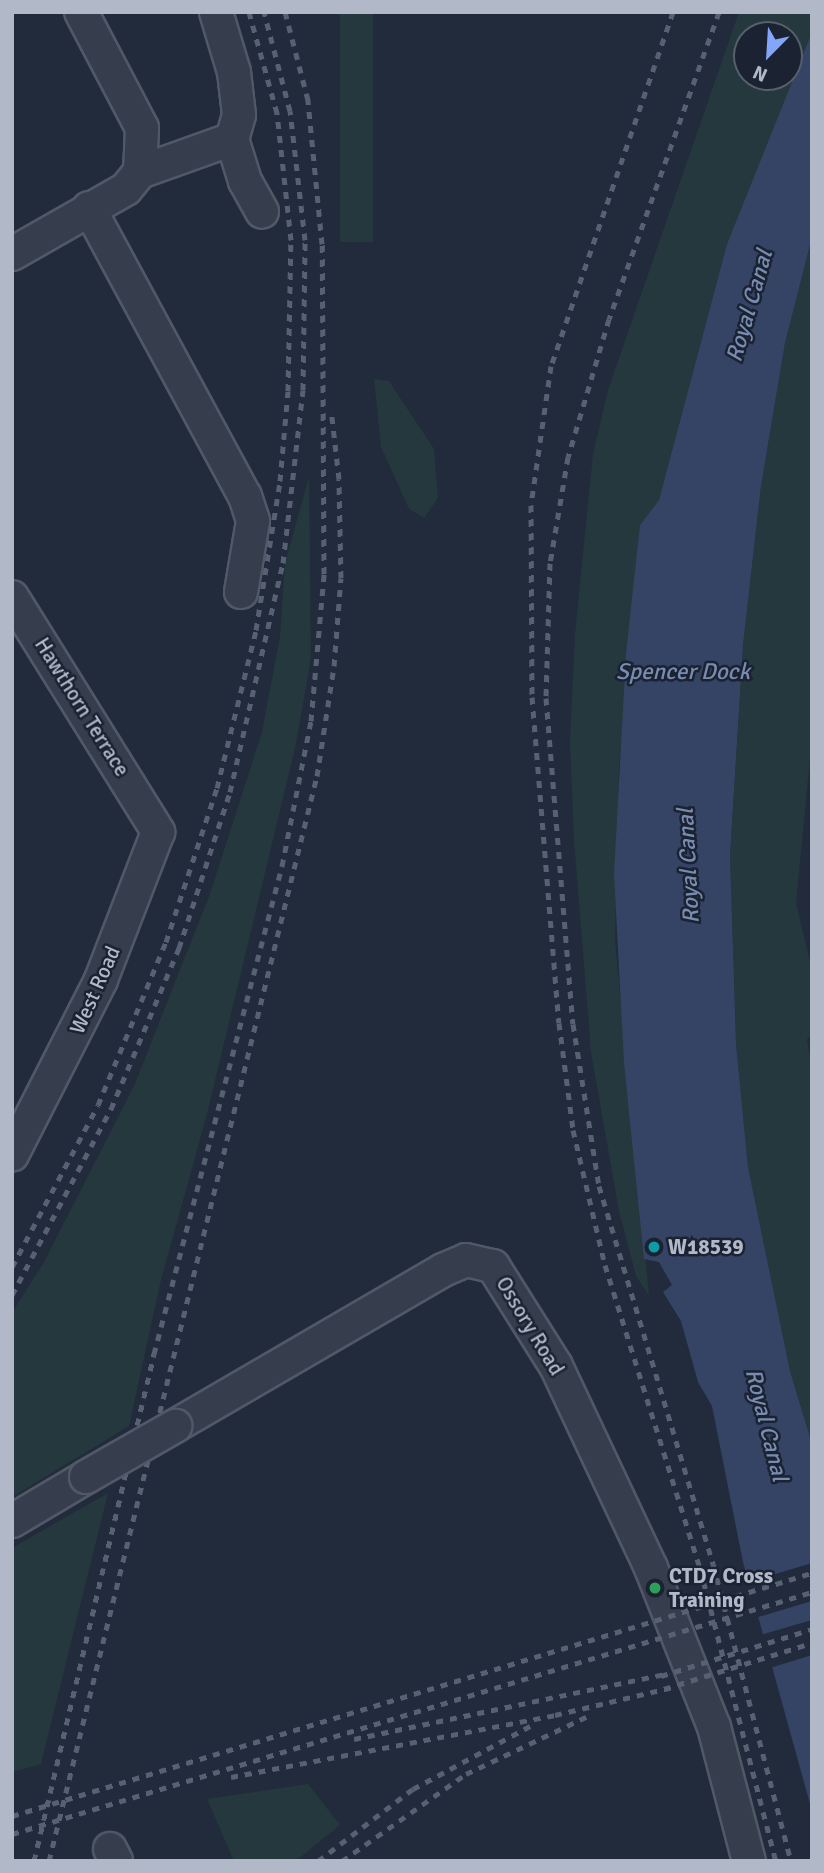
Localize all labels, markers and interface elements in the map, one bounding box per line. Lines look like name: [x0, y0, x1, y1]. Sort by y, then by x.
north arrow: [733, 21, 803, 91]
text: N: [749, 60, 771, 87]
water label: Royal Canal: [721, 247, 779, 365]
street label: Hawthorn Terrace: [29, 633, 135, 781]
water label: Spencer Dock: [616, 658, 750, 686]
water label: Royal Canal: [672, 808, 706, 924]
street label: West Road: [64, 942, 126, 1038]
place label: W18539: [668, 1234, 744, 1260]
marker: W18539: [646, 1239, 662, 1255]
street label: Ossory Road: [491, 1272, 569, 1380]
water label: Royal Canal: [739, 1366, 793, 1484]
place label: CTD7 Cross Training: [669, 1563, 773, 1613]
marker: CTD7 Cross Training: [647, 1580, 663, 1596]

